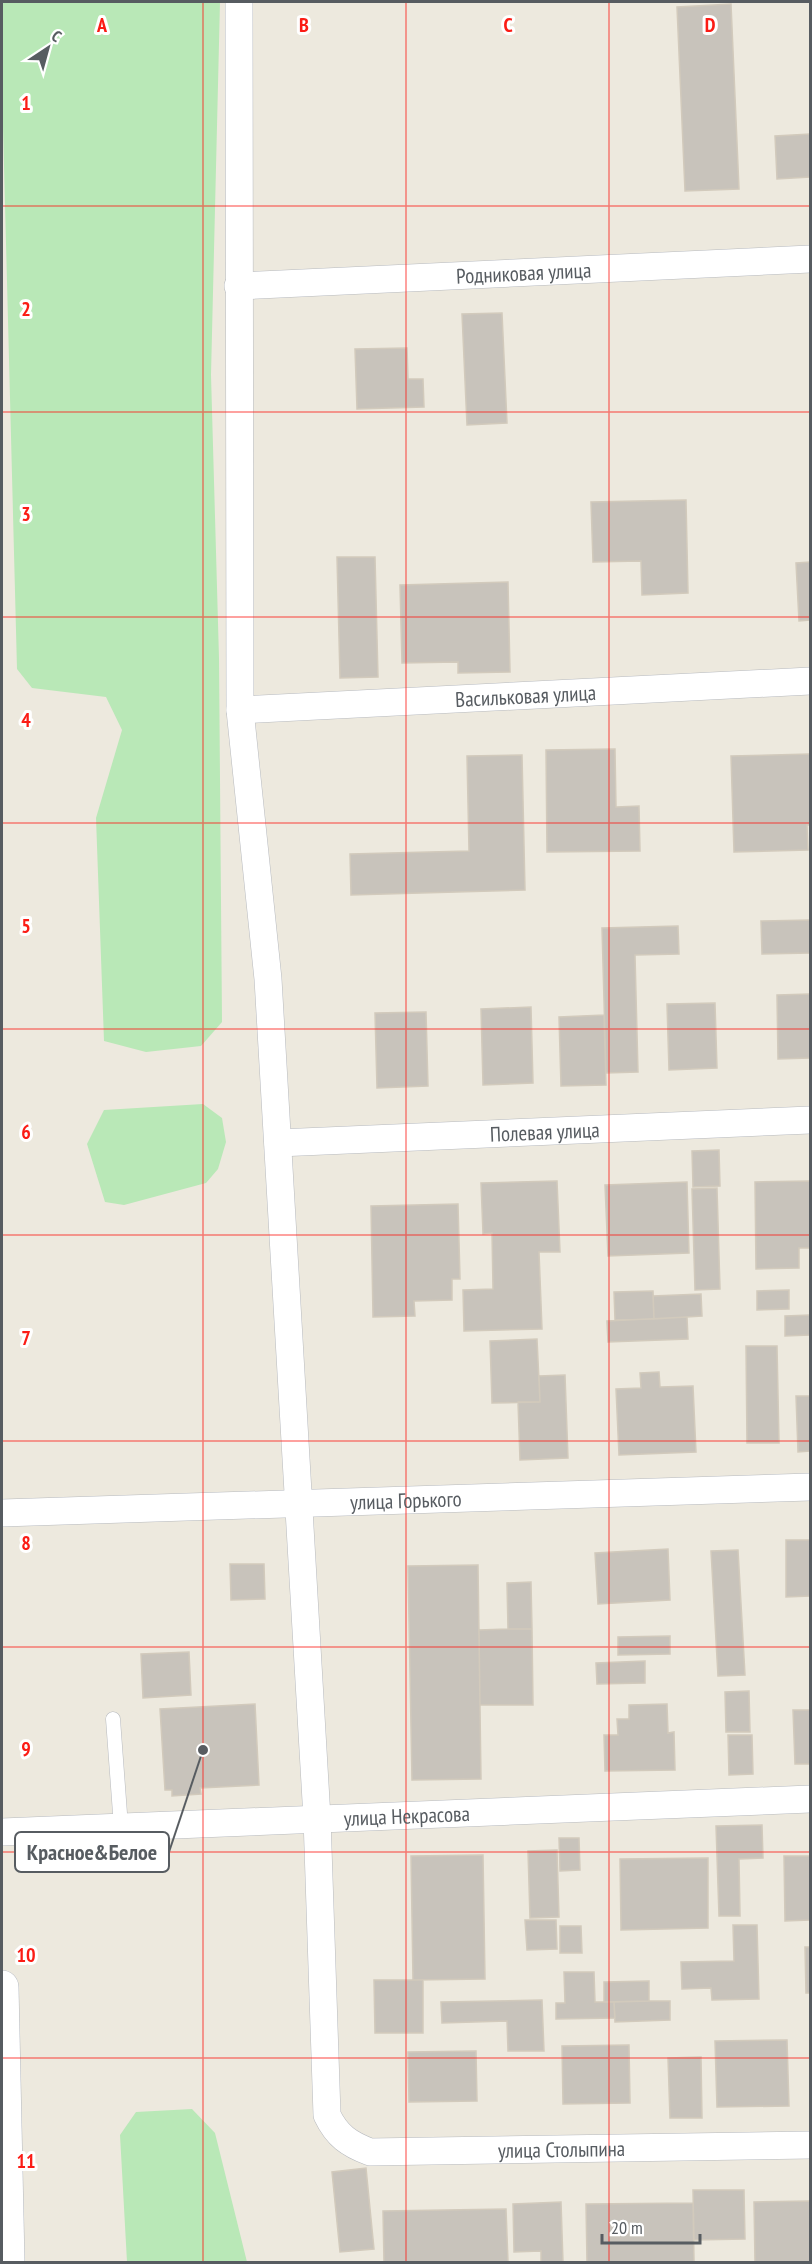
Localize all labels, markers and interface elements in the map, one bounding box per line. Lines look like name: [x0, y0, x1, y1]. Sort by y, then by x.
text: A: [96, 12, 108, 38]
text: B: [299, 12, 309, 38]
text: C: [503, 12, 513, 38]
text: D: [705, 12, 716, 38]
north arrow: [18, 18, 78, 78]
text: С: [48, 26, 66, 47]
text: 1: [21, 90, 31, 116]
street label: Родниковая улица: [456, 256, 592, 289]
text: 2: [21, 296, 31, 322]
text: 3: [21, 501, 31, 527]
street label: Васильковая улица: [455, 678, 597, 713]
text: 4: [21, 707, 31, 733]
text: 5: [21, 913, 31, 939]
street label: Полевая улица: [489, 1116, 600, 1147]
text: 6: [21, 1119, 31, 1145]
text: 7: [21, 1325, 31, 1351]
street label: улица Горького: [350, 1485, 462, 1515]
text: 8: [21, 1530, 31, 1556]
text: 9: [21, 1736, 31, 1762]
street label: улица Некрасова: [343, 1799, 470, 1832]
callout: Красное&Белое: [15, 1832, 169, 1872]
text: Красное&Белое: [27, 1838, 157, 1866]
text: 10: [16, 1942, 36, 1968]
street label: улица Столыпина: [498, 2134, 625, 2163]
text: 11: [16, 2148, 36, 2174]
scale bar: [602, 2207, 700, 2245]
text: 20 m: [611, 2216, 643, 2239]

